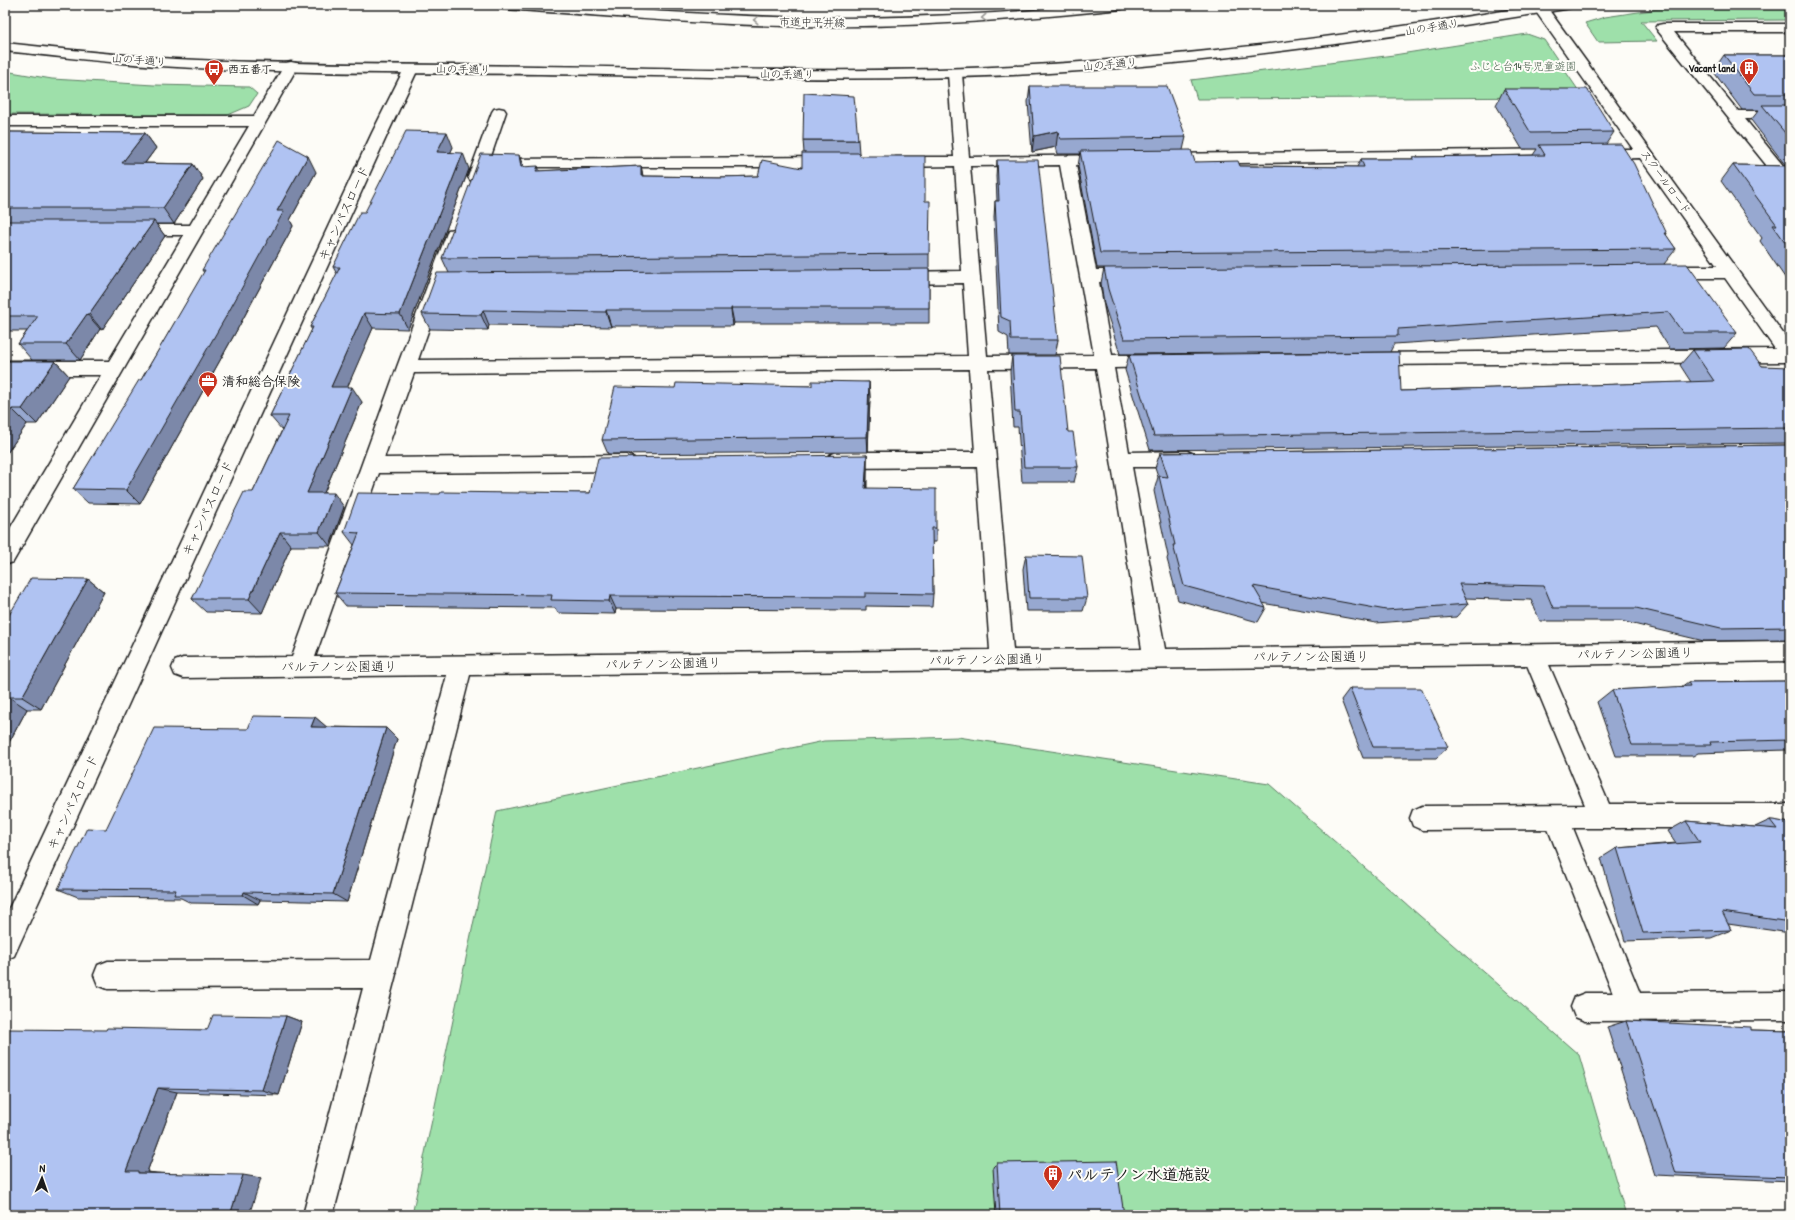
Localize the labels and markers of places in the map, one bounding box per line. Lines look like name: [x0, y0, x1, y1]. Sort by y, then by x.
building icon: Vacant land: [1738, 57, 1760, 85]
bus stop icon: 西五番丁: [203, 58, 225, 86]
place label: Vacant land: [1688, 61, 1736, 75]
place label: 西五番丁: [228, 62, 272, 76]
office icon: 清和総合保険: [197, 370, 219, 398]
place label: 清和総合保険: [222, 372, 300, 390]
building icon: パルテノン水道施設: [1042, 1163, 1064, 1191]
place label: パルテノン水道施設: [1067, 1163, 1210, 1185]

